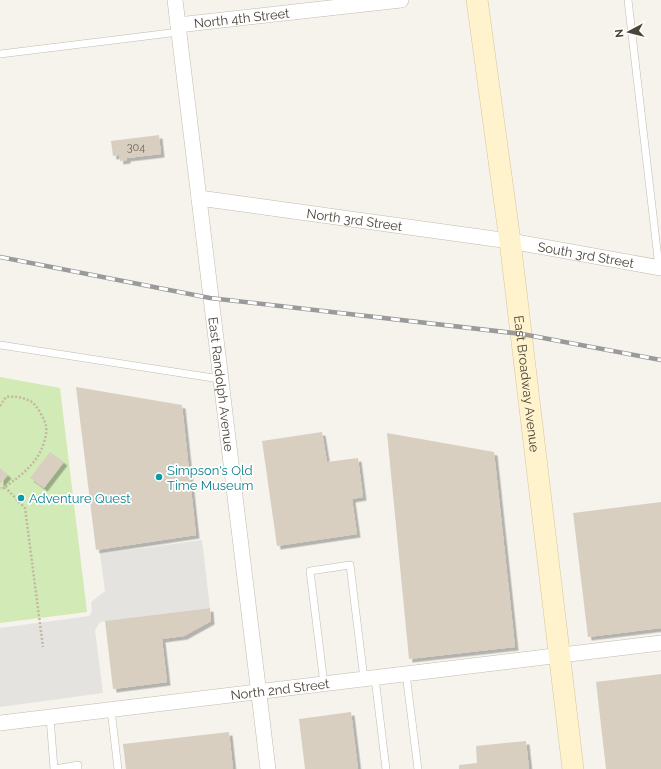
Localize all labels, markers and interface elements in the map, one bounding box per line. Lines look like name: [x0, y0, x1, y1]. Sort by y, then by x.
street label: North 4th Street: [193, 5, 291, 31]
north arrow: [609, 12, 649, 52]
text: N: [613, 28, 627, 38]
house number: 304: [127, 141, 145, 154]
street label: North 3rd Street: [306, 205, 404, 234]
street label: South 3rd Street: [537, 239, 636, 271]
street label: East Broadway Avenue: [511, 315, 543, 453]
street label: East Randolph Avenue: [206, 316, 237, 453]
place label: Simpson's Old Time Museum: [167, 463, 253, 493]
marker: Simpson's Old Time Museum: [154, 472, 164, 482]
place label: Adventure Quest: [29, 491, 131, 506]
marker: Adventure Quest: [16, 493, 26, 503]
street label: North 2nd Street: [230, 676, 331, 703]

